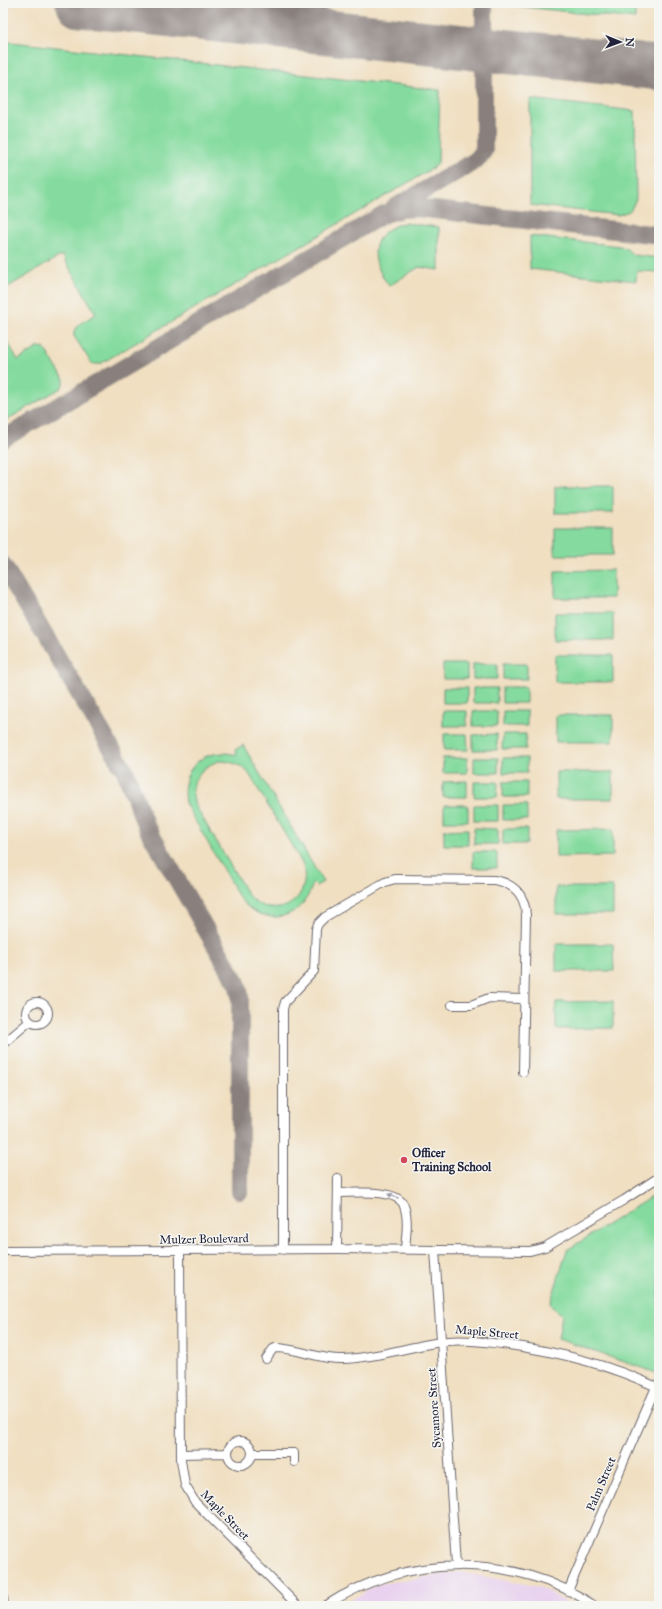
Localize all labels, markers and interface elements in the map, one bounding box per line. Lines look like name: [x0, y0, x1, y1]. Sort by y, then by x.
north arrow: [600, 22, 640, 62]
text: N: [623, 37, 636, 48]
place label: Officer Training School: [411, 1146, 492, 1175]
marker: Officer Training School: [399, 1155, 409, 1165]
one-way arrow: [387, 1193, 399, 1199]
street label: Mulzer Boulevard: [159, 1231, 249, 1247]
street label: Maple Street: [455, 1322, 520, 1342]
street label: Sycamore Street: [424, 1367, 444, 1449]
street label: Palm Street: [583, 1454, 619, 1513]
street label: Maple Street: [198, 1487, 253, 1543]

